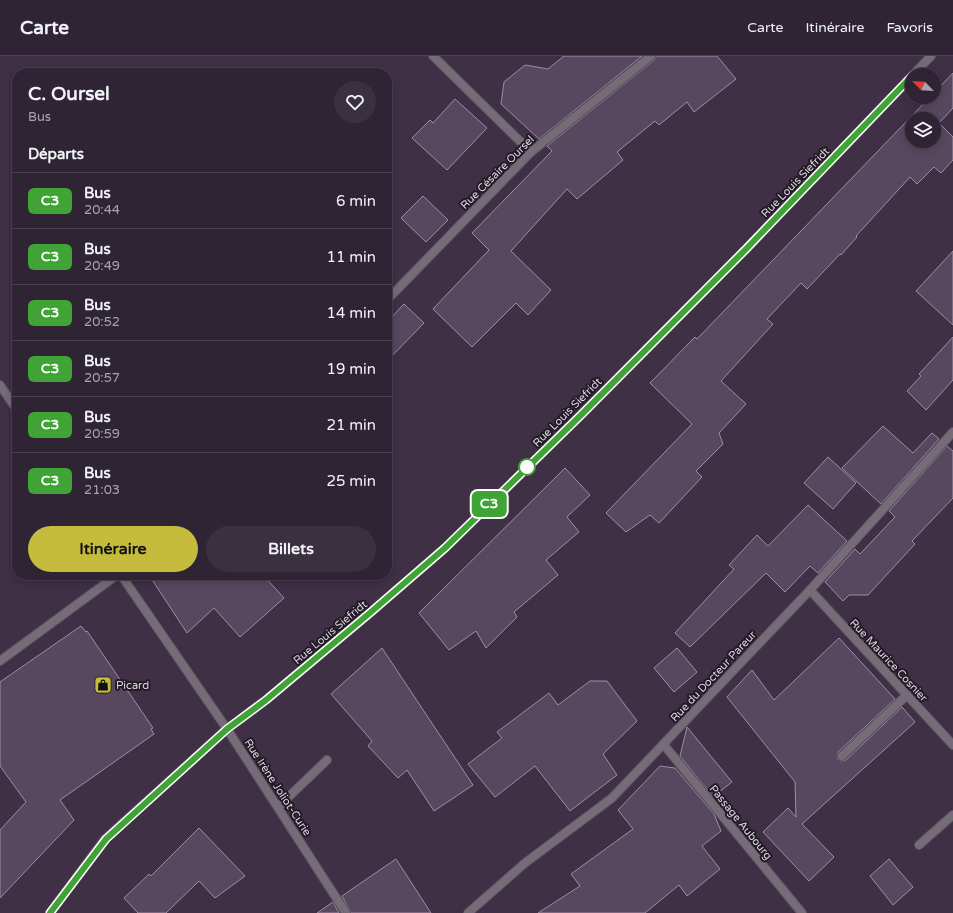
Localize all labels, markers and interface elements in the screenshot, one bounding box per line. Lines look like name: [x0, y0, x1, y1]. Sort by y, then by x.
text: Carte: [20, 17, 69, 39]
text: Carte: [747, 19, 783, 36]
text: Itinéraire: [805, 19, 864, 36]
text: Favoris: [886, 19, 933, 36]
north arrow: [905, 68, 941, 104]
map controls: [905, 68, 941, 148]
button: heart: [334, 81, 376, 123]
text: C. Oursel: [28, 83, 110, 105]
text: Bus: [28, 109, 51, 125]
button: layers: [905, 112, 941, 148]
street label: Rue Césaire Oursel: [458, 133, 537, 212]
text: Départs: [28, 145, 84, 163]
street label: Rue Louis Siefridt: [759, 145, 832, 220]
text: Bus: [84, 184, 111, 202]
text: C3: [41, 192, 59, 209]
text: 6 min: [336, 192, 376, 210]
text: 20:44: [84, 202, 120, 218]
text: Bus: [84, 240, 111, 258]
text: C3: [41, 248, 59, 265]
text: 11 min: [327, 248, 376, 266]
text: 20:49: [84, 258, 120, 274]
text: Bus: [84, 296, 111, 314]
text: C3: [41, 304, 59, 321]
text: 14 min: [327, 304, 376, 322]
text: 20:52: [84, 314, 120, 330]
text: Bus: [84, 352, 111, 370]
text: C3: [41, 360, 59, 377]
text: 19 min: [327, 360, 376, 378]
text: 20:57: [84, 370, 120, 386]
street label: Rue Louis Siefridt: [530, 375, 605, 450]
text: Bus: [84, 408, 111, 426]
text: C3: [41, 416, 59, 433]
text: 21 min: [327, 416, 376, 434]
text: 20:59: [84, 426, 120, 442]
unlabelled marker: [518, 458, 536, 476]
text: Bus: [84, 464, 111, 482]
text: C3: [41, 472, 59, 489]
text: 25 min: [327, 472, 376, 490]
text: 21:03: [84, 482, 120, 498]
line badge: C3: [471, 491, 507, 517]
text: C3: [480, 495, 498, 512]
button: Itinéraire: [28, 526, 198, 572]
button: Billets: [206, 526, 376, 572]
street label: Rue Louis Siefridt: [291, 598, 370, 667]
street label: Rue Maurice Cosnier: [847, 616, 931, 705]
street label: Rue du Docteur Pareur: [668, 628, 759, 724]
shop icon: Picard: [93, 675, 113, 695]
place label: Picard: [116, 679, 149, 692]
street label: Rue Irène Joliot-Curie: [241, 736, 314, 838]
street label: Passage Aubourg: [707, 782, 775, 862]

